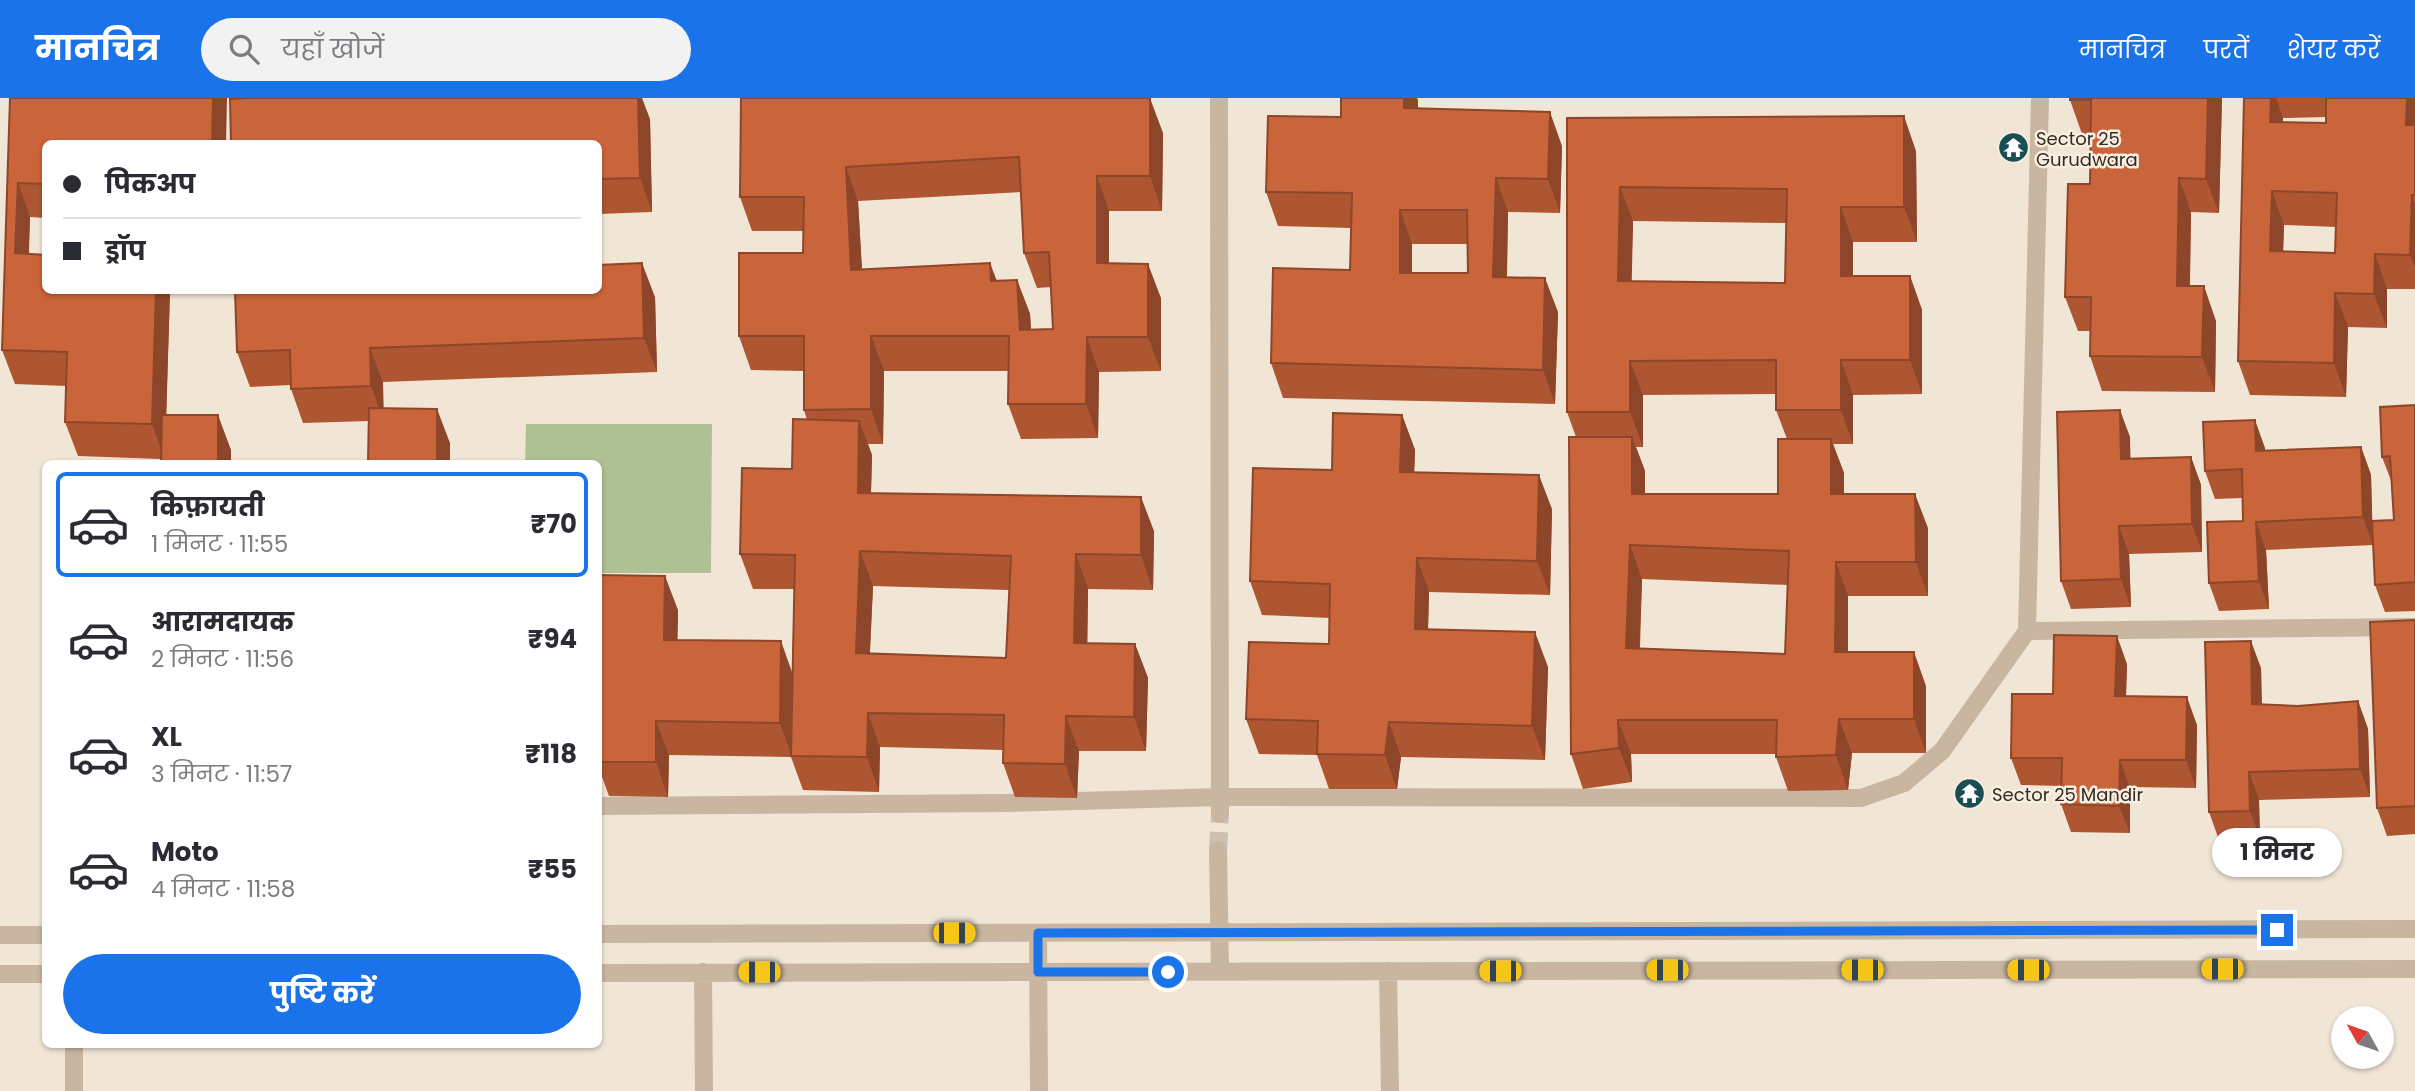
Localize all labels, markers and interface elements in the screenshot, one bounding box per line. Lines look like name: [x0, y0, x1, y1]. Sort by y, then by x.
search box: [201, 18, 691, 81]
text: मानचित्र: [35, 25, 159, 72]
icon: search: [225, 30, 263, 68]
text: यहाँ खोजें: [281, 31, 384, 67]
text: मानचित्र: [2079, 33, 2166, 66]
text: परतें: [2204, 33, 2249, 66]
text: शेयर करें: [2287, 33, 2380, 66]
place label: Sector 25 Gurudwara: [2036, 126, 2138, 172]
temple icon: Sector 25 Gurudwara: [1996, 131, 2030, 165]
text: पिकअप: [105, 166, 195, 202]
text: ड्रॉप: [105, 233, 146, 269]
text: किफ़ायती: [151, 489, 265, 525]
icon: car: [67, 493, 130, 556]
text: ₹70: [531, 506, 577, 542]
text: 1 मिनट · 11:55: [151, 528, 288, 560]
text: आरामदायक: [151, 604, 294, 640]
icon: car: [67, 608, 130, 671]
text: ₹94: [528, 621, 577, 657]
text: 2 मिनट · 11:56: [151, 643, 294, 675]
text: XL: [151, 719, 182, 755]
icon: car: [67, 723, 130, 786]
text: ₹118: [525, 736, 577, 772]
text: 3 मिनट · 11:57: [151, 758, 292, 790]
temple icon: Sector 25 Mandir: [1952, 777, 1986, 811]
place label: Sector 25 Mandir: [1992, 782, 2143, 807]
callout: 1 मिनट: [2212, 828, 2342, 878]
text: Moto: [151, 834, 219, 870]
text: 1 मिनट: [2240, 836, 2314, 868]
icon: car: [67, 838, 130, 901]
text: ₹55: [528, 851, 577, 887]
text: 4 मिनट · 11:58: [151, 873, 295, 905]
route end: [2261, 914, 2293, 946]
car: [934, 923, 976, 944]
button: पुष्टि करें: [63, 954, 581, 1034]
route start: [1152, 956, 1184, 988]
car: [2202, 959, 2244, 980]
car: [1647, 960, 1689, 981]
car: [1842, 960, 1884, 981]
car: [2008, 960, 2050, 981]
car: [1480, 961, 1522, 982]
car: [739, 962, 781, 983]
north arrow: [2331, 1006, 2394, 1069]
map controls: [2331, 1006, 2394, 1069]

